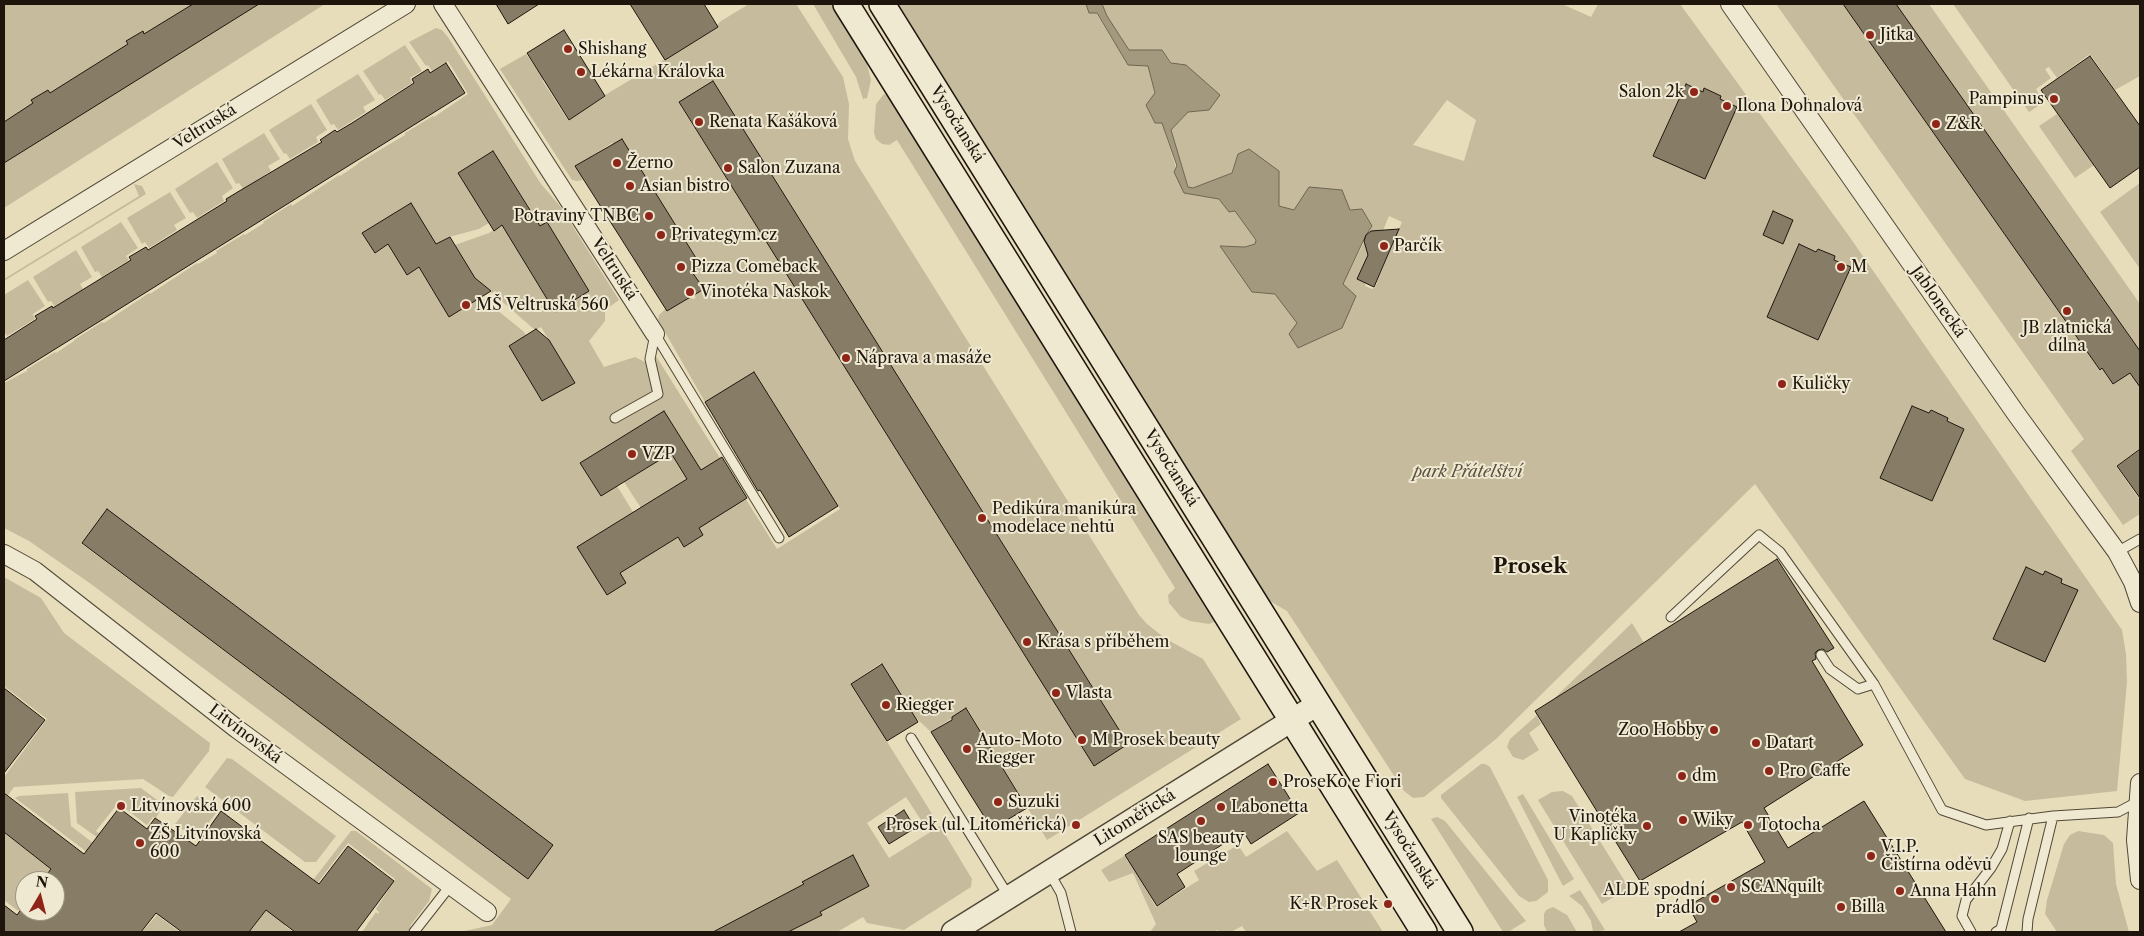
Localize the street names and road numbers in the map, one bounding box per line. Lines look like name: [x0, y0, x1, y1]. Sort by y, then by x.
street label: Vysočanská: [926, 82, 988, 166]
street label: Veltruská: [170, 100, 240, 154]
street label: Veltruská: [587, 234, 641, 304]
street label: Jablonecká: [1906, 263, 1970, 341]
street label: Vysočanská: [1140, 426, 1202, 510]
street label: Litvínovská: [205, 700, 285, 768]
street label: Litoměřická: [1091, 785, 1179, 851]
street label: Vysočanská: [1378, 808, 1440, 892]

